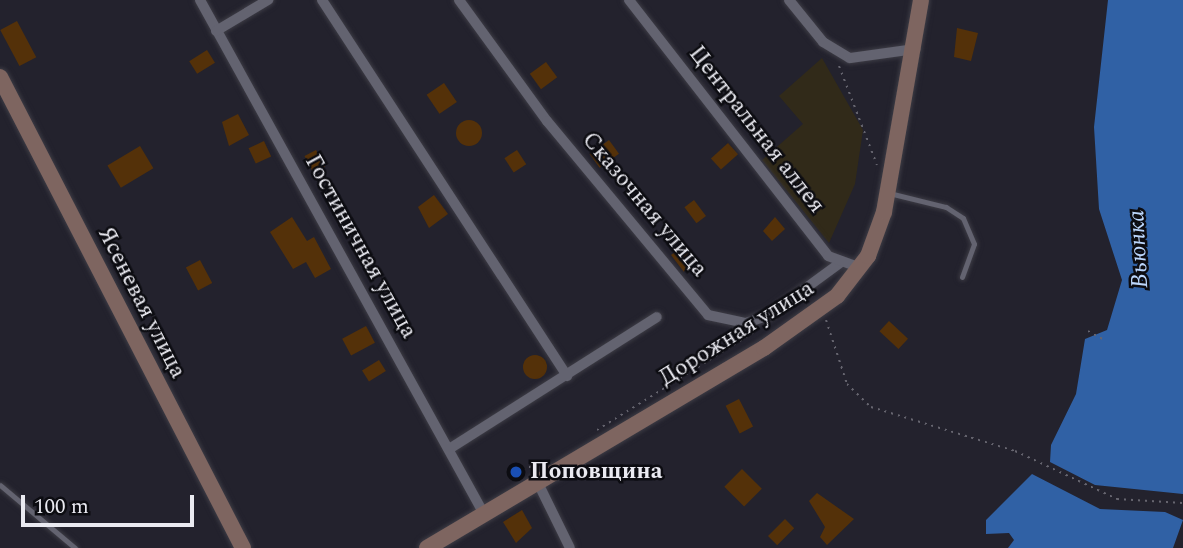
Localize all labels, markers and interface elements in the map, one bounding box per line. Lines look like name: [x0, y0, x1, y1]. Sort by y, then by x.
street label: Центральная аллея: [682, 41, 830, 219]
street label: Сказочная улица: [575, 127, 713, 283]
street label: Гостиничная улица: [298, 150, 422, 344]
water label: Вьюнка: [1123, 209, 1155, 289]
street label: Ясеневая улица: [91, 223, 191, 383]
street label: Дорожная улица: [655, 275, 819, 393]
place label: Поповщина: [530, 458, 663, 486]
marker: Поповщина: [508, 464, 524, 480]
scale bar: [24, 482, 198, 526]
text: 100 m: [34, 491, 89, 523]

